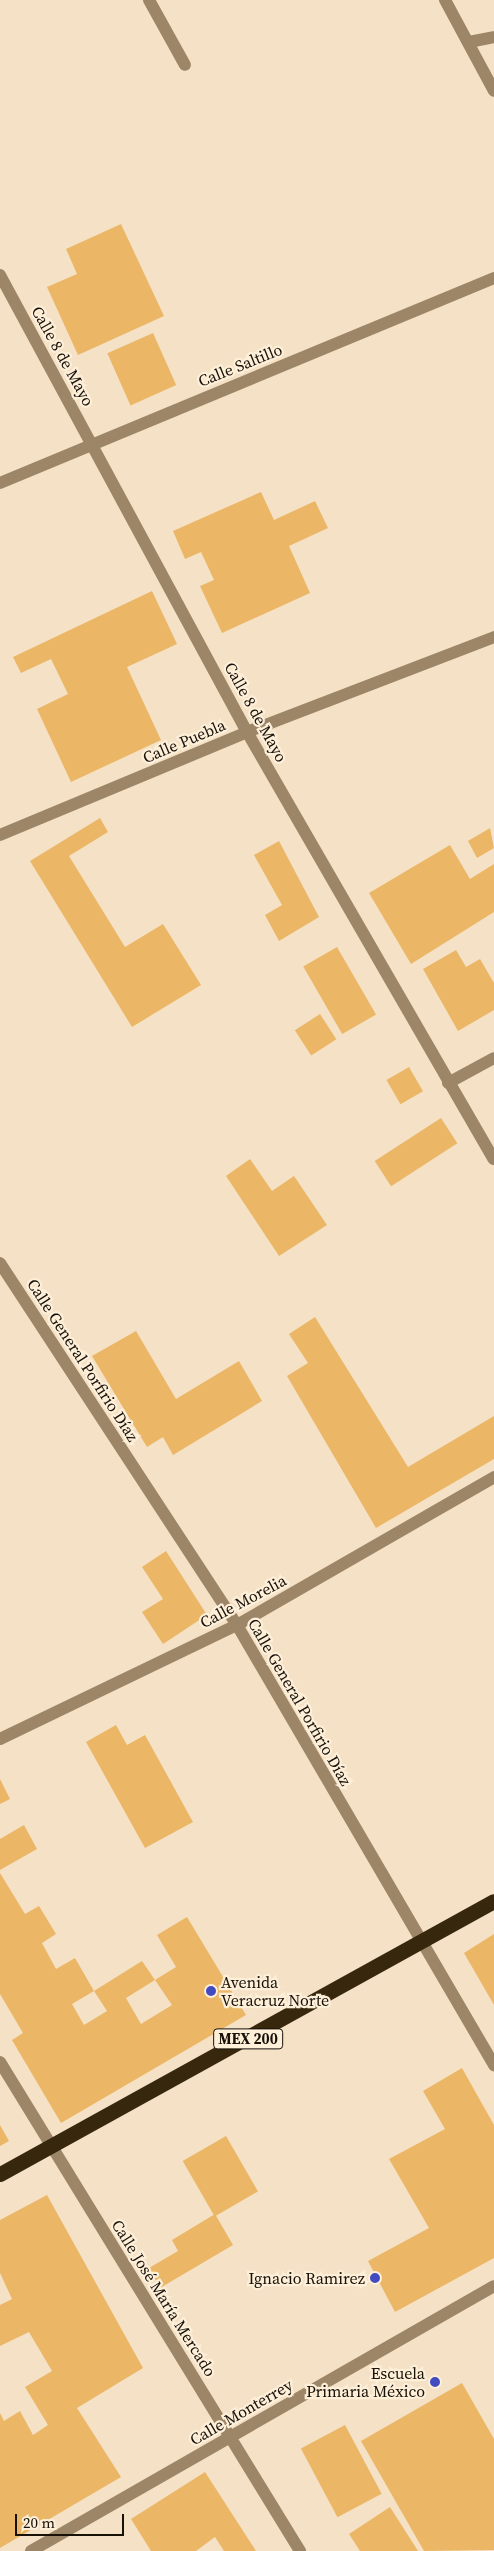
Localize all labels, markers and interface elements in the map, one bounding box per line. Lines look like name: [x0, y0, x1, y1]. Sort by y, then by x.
street label: Calle 8 de Mayo: [28, 303, 98, 409]
street label: Calle Saltillo: [195, 339, 285, 391]
street label: Calle 8 de Mayo: [221, 659, 291, 765]
street label: Calle Puebla: [140, 715, 228, 767]
street label: Calle General Porfirio Díaz: [23, 1275, 143, 1445]
street label: Calle Morelia: [197, 1570, 289, 1632]
street label: Calle General Porfirio Díaz: [244, 1615, 356, 1789]
place label: Avenida Veracruz Norte: [221, 1972, 329, 2010]
marker: Avenida Veracruz Norte: [205, 1985, 217, 1997]
road number: MEX 200: [213, 2026, 283, 2052]
street label: Calle José María Mercado: [108, 2216, 220, 2380]
place label: Ignacio Ramirez: [248, 2268, 365, 2288]
marker: Ignacio Ramirez: [369, 2272, 381, 2284]
place label: Escuela Primaria México: [306, 2363, 425, 2401]
street label: Calle Monterrey: [186, 2375, 296, 2449]
marker: Escuela Primaria México: [429, 2376, 441, 2388]
scale bar: [18, 2504, 126, 2536]
text: 20 m: [23, 2512, 55, 2533]

